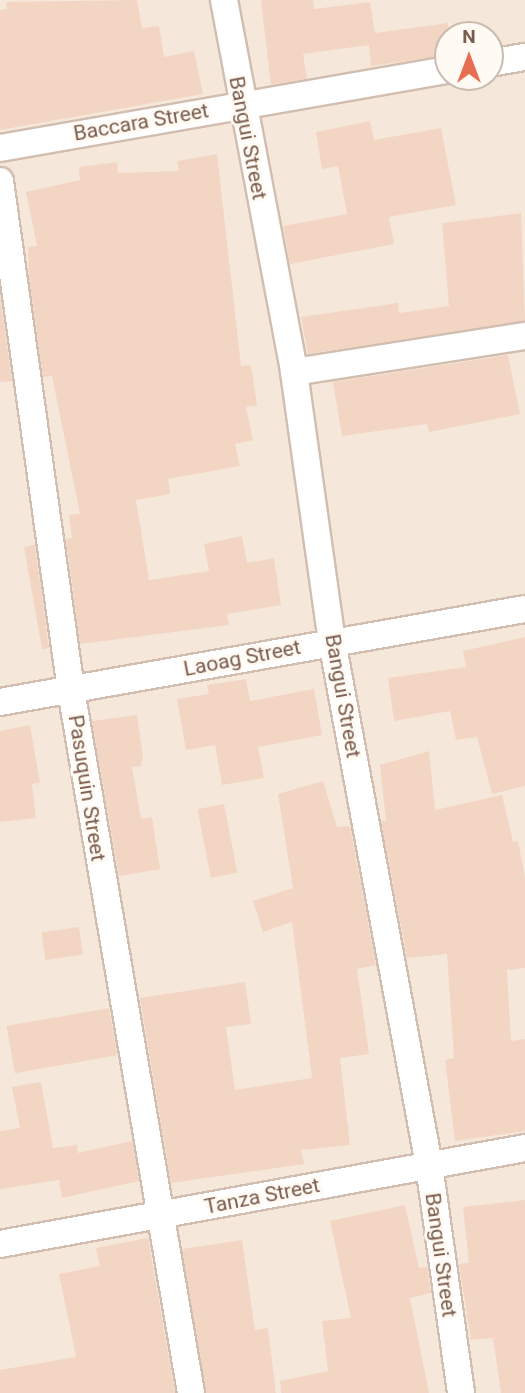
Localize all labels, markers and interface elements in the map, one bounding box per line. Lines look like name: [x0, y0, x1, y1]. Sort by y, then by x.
north arrow: [434, 21, 504, 91]
text: N: [462, 25, 476, 48]
street label: Bangui Street: [224, 74, 272, 202]
street label: Baccara Street: [72, 98, 210, 146]
street label: Bangui Street: [320, 632, 366, 760]
street label: Laoag Street: [181, 634, 303, 682]
street label: Pasuquin Street: [63, 713, 111, 863]
street label: Tanza Street: [202, 1172, 322, 1220]
street label: Bangui Street: [420, 1191, 462, 1319]

